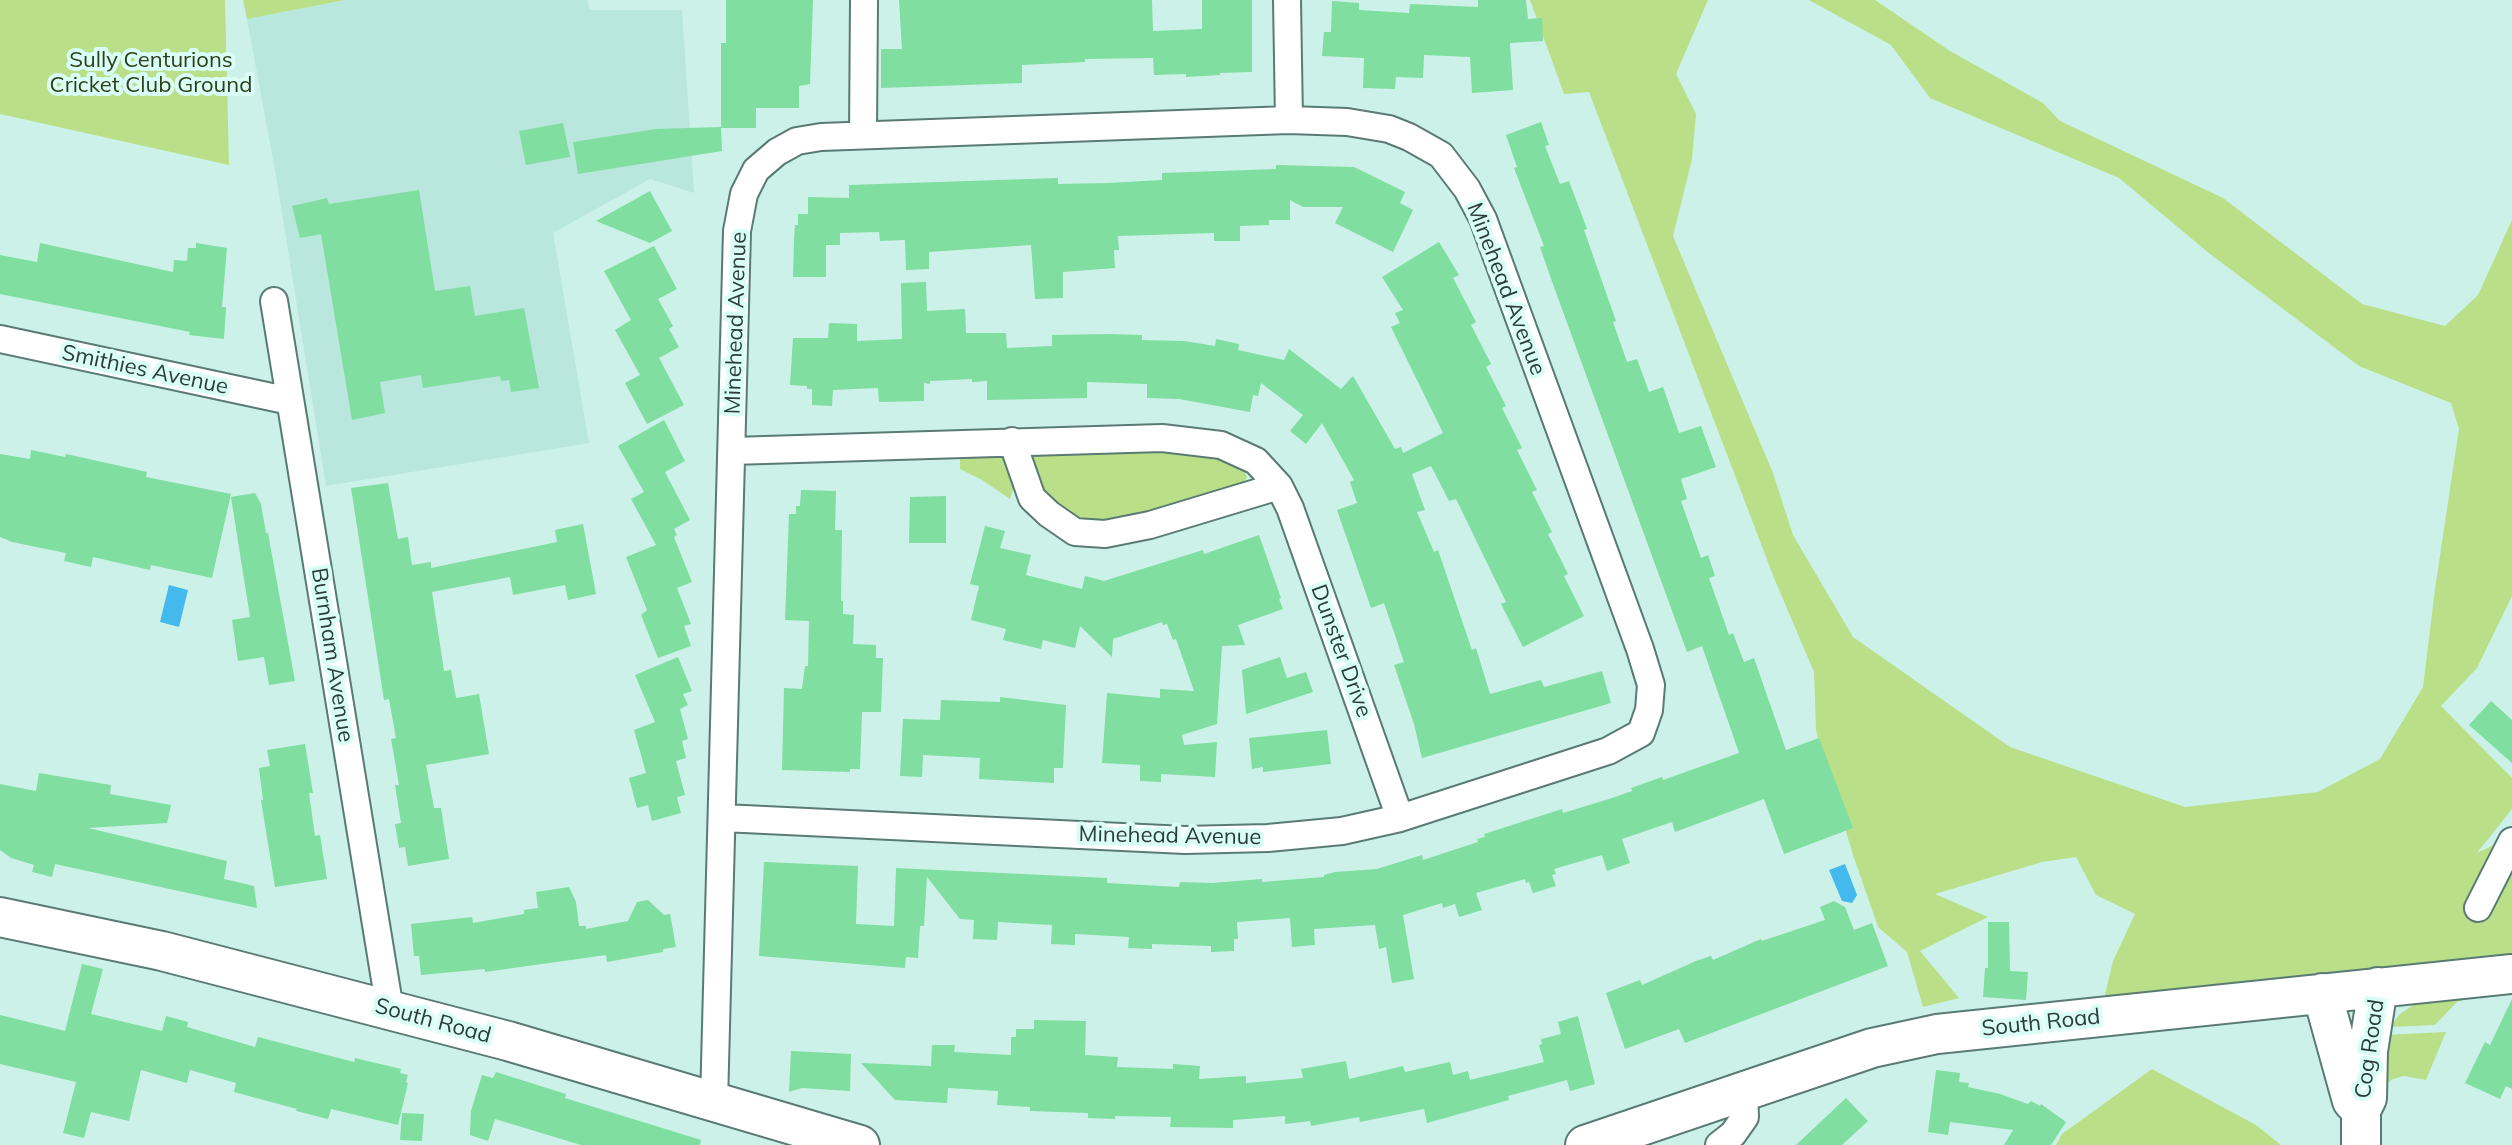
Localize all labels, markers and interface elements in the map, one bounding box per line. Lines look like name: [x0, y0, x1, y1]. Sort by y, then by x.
park label: Sully Centurions Cricket Club Ground: [50, 47, 252, 98]
street label: Minehead Avenue: [1461, 199, 1551, 379]
street label: Minehead Avenue: [720, 231, 752, 415]
street label: Smithies Avenue: [59, 339, 231, 401]
street label: Burnham Avenue: [305, 566, 359, 744]
street label: Dunster Drive: [1305, 581, 1377, 721]
street label: Minehead Avenue: [1078, 821, 1262, 851]
street label: South Road: [372, 993, 494, 1049]
street label: Cog Road: [2350, 998, 2390, 1100]
street label: South Road: [1980, 1004, 2102, 1042]

